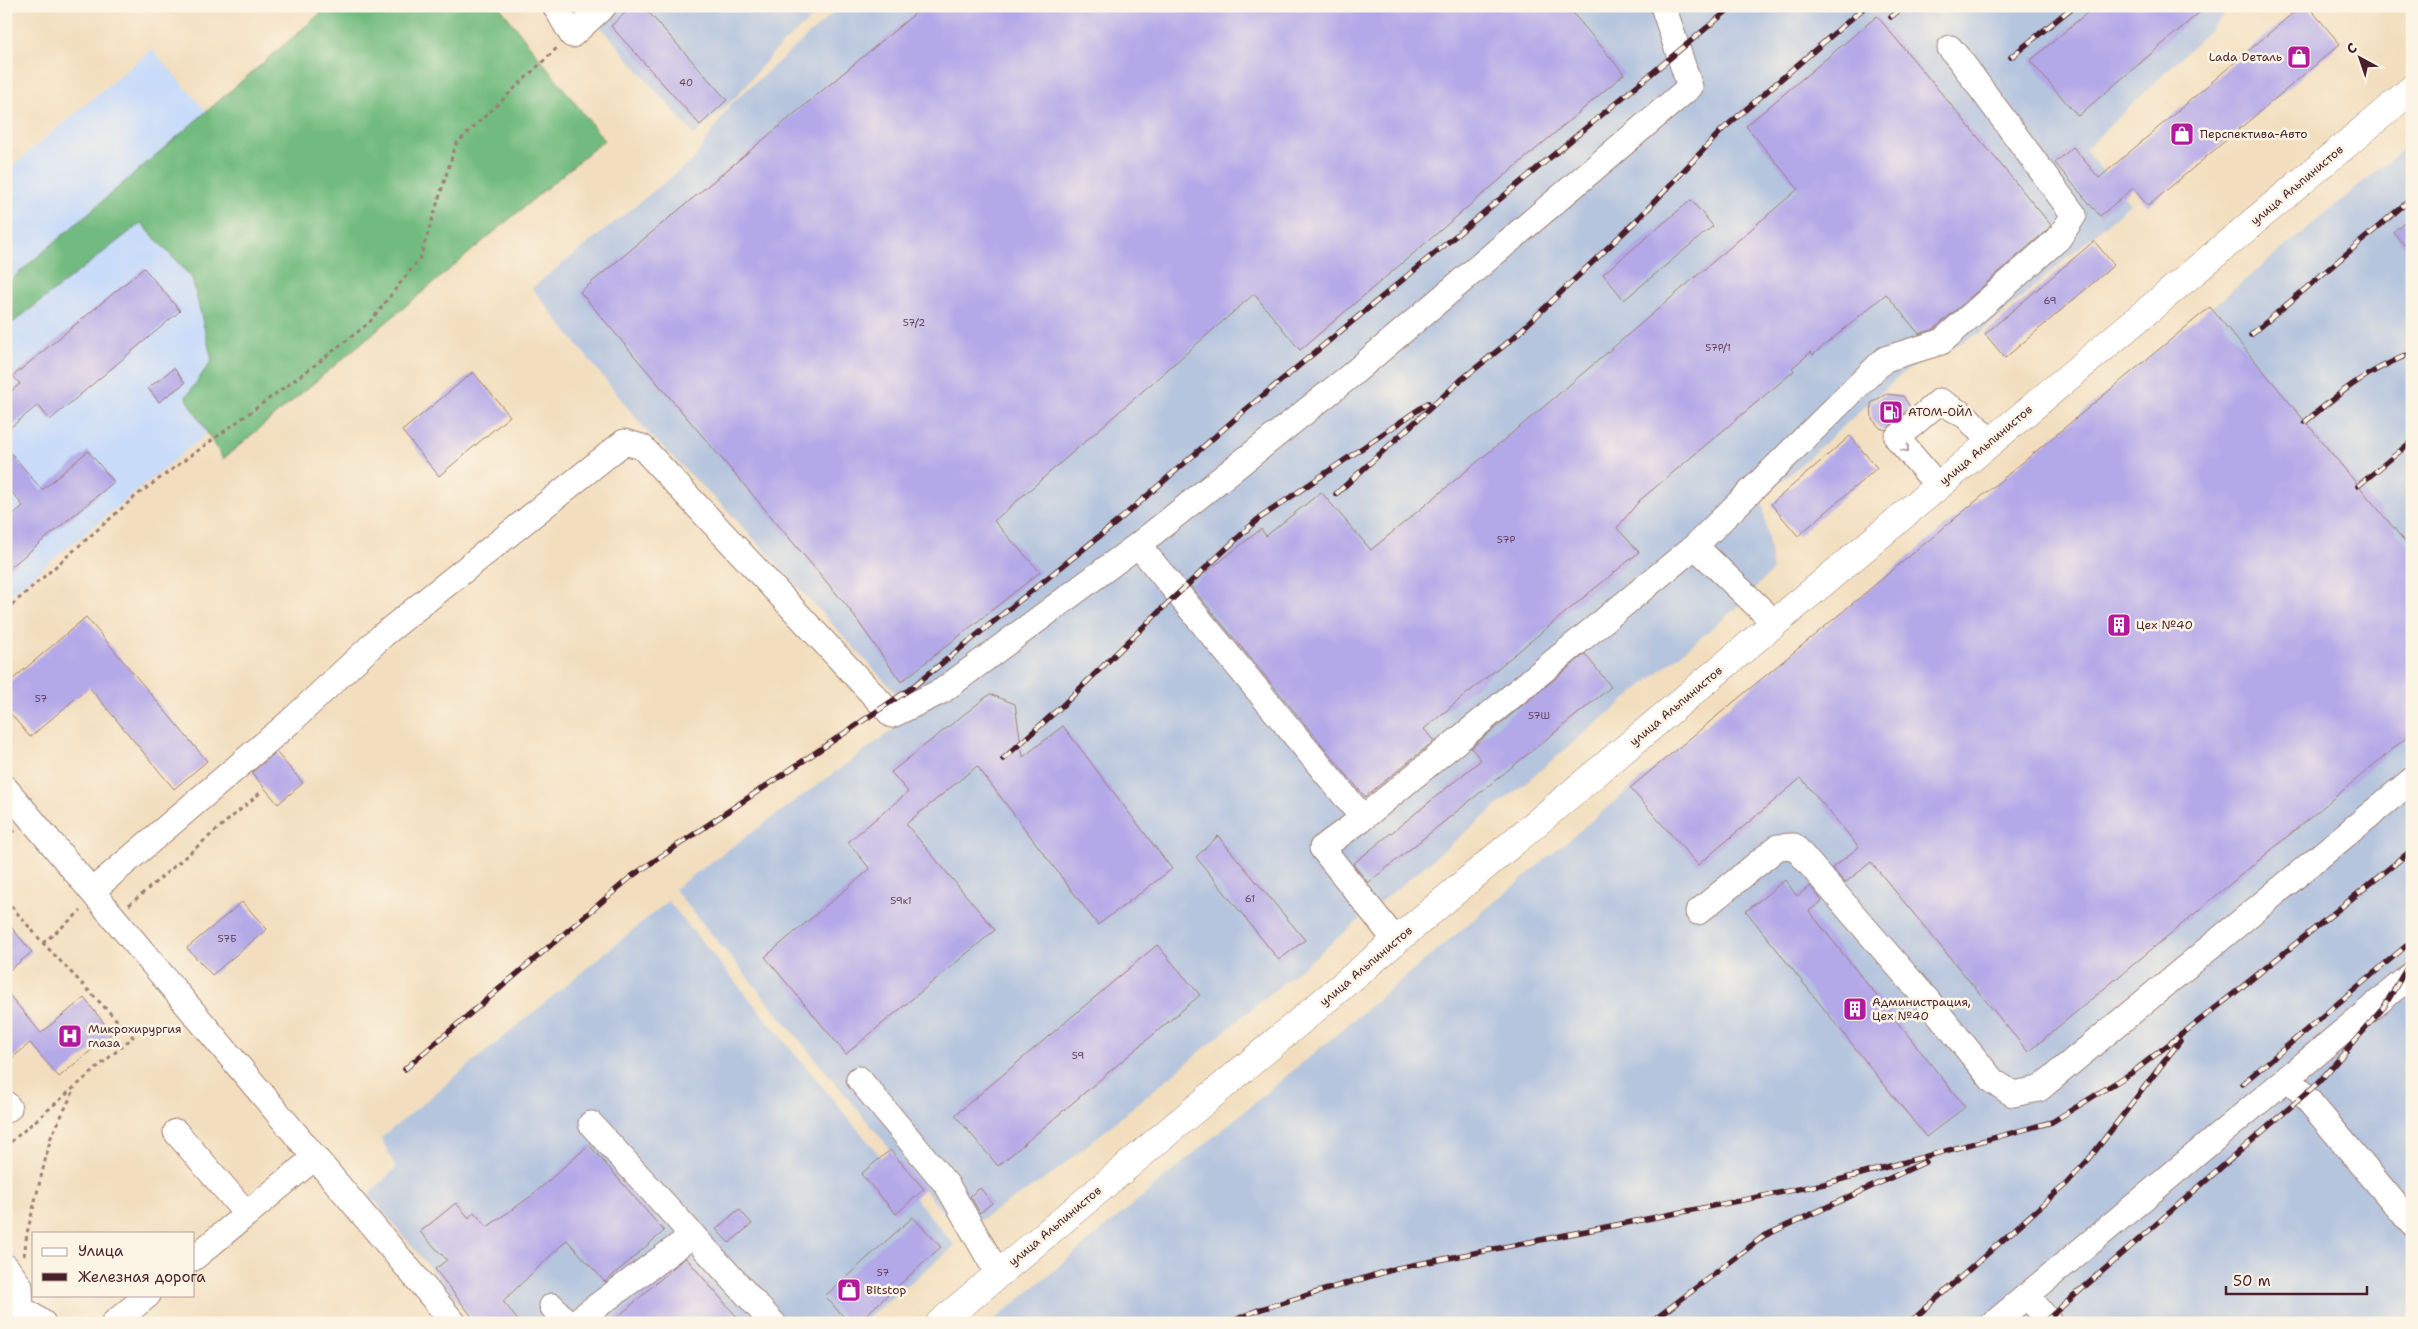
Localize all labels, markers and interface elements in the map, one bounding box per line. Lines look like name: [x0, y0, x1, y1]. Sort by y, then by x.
north arrow: [2336, 32, 2386, 82]
text: С: [2343, 38, 2361, 58]
shop icon: Lada Dеталь: [2286, 44, 2312, 70]
place label: Lada Dеталь: [2209, 49, 2282, 65]
house number: 40: [679, 76, 693, 89]
shop icon: Перспектива-Авто: [2169, 121, 2195, 147]
place label: Перспектива-Авто: [2200, 126, 2307, 142]
street label: улица Альпинистов: [2247, 142, 2347, 228]
house number: 69: [2043, 294, 2057, 307]
house number: 57/2: [903, 316, 925, 329]
house number: 57Р/1: [1705, 341, 1731, 354]
fuel station icon: АТОМ-ОЙЛ: [1878, 399, 1904, 425]
street label: улица Альпинистов: [1936, 402, 2036, 488]
place label: АТОМ-ОЙЛ: [1908, 404, 1973, 420]
one-way arrow: [1901, 443, 1910, 452]
house number: 57Р: [1497, 533, 1515, 546]
building icon: Цех №40: [2106, 612, 2132, 638]
place label: Цех №40: [2136, 617, 2193, 633]
street label: улица Альпинистов: [1626, 663, 1726, 749]
house number: 57: [35, 692, 47, 705]
house number: 57Ш: [1528, 709, 1550, 722]
house number: 61: [1245, 892, 1255, 905]
house number: 59к1: [890, 894, 912, 907]
street label: улица Альпинистов: [1316, 923, 1416, 1009]
house number: 57Б: [217, 932, 237, 945]
place label: Администрация, Цех №40: [1872, 994, 1971, 1024]
building icon: Администрация, Цех №40: [1842, 996, 1868, 1022]
place label: Микрохирургия глаза: [88, 1021, 182, 1051]
hospital icon: Микрохирургия глаза: [57, 1023, 83, 1049]
house number: 59: [1072, 1049, 1084, 1062]
street label: улица Альпинистов: [1005, 1183, 1105, 1269]
legend: [32, 1232, 195, 1296]
text: Улица: [78, 1241, 124, 1261]
scale bar: [2226, 1264, 2367, 1296]
house number: 57: [877, 1266, 889, 1279]
text: Железная дорога: [78, 1267, 206, 1287]
text: 50 m: [2233, 1271, 2271, 1291]
shop icon: Bitstop: [836, 1277, 862, 1303]
place label: Bitstop: [866, 1282, 906, 1298]

